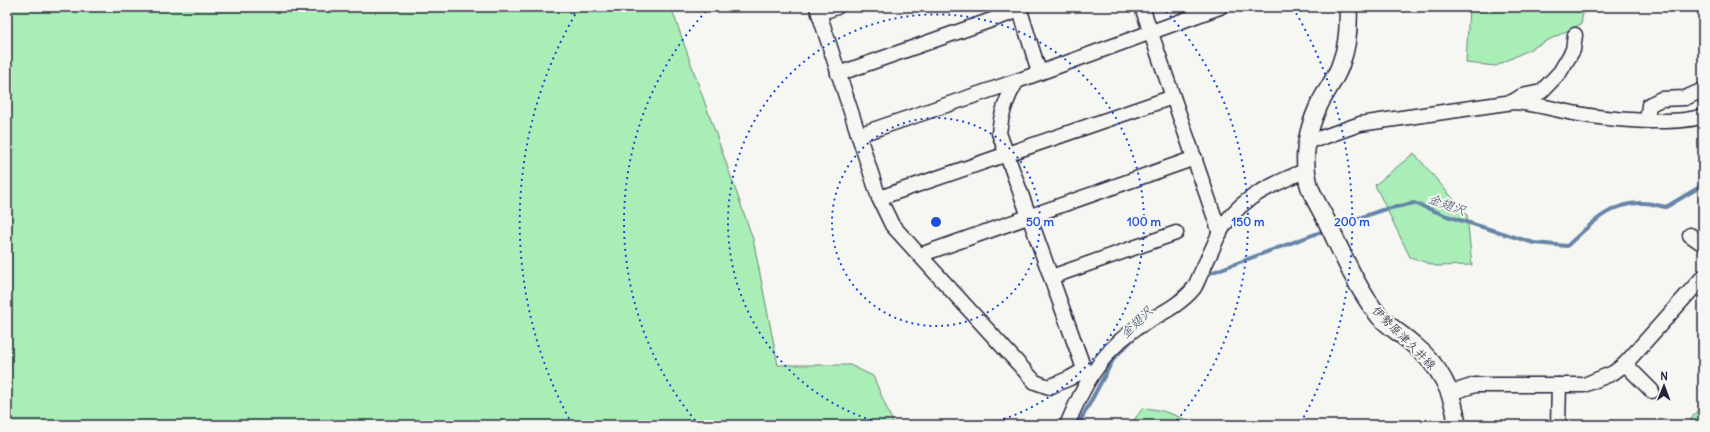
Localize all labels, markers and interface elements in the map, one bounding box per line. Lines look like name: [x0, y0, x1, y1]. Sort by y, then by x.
water label: 金翅沢: [1426, 190, 1469, 219]
text: 50 m: [1026, 214, 1055, 229]
text: 100 m: [1127, 214, 1161, 229]
text: 150 m: [1232, 214, 1265, 229]
text: 200 m: [1334, 214, 1370, 229]
centre of rings: [929, 215, 943, 229]
water label: 金翅沢: [1117, 302, 1157, 342]
street label: 伊勢原津久井線: [1369, 303, 1439, 373]
north arrow: [1644, 366, 1684, 406]
text: N: [1660, 369, 1668, 383]

